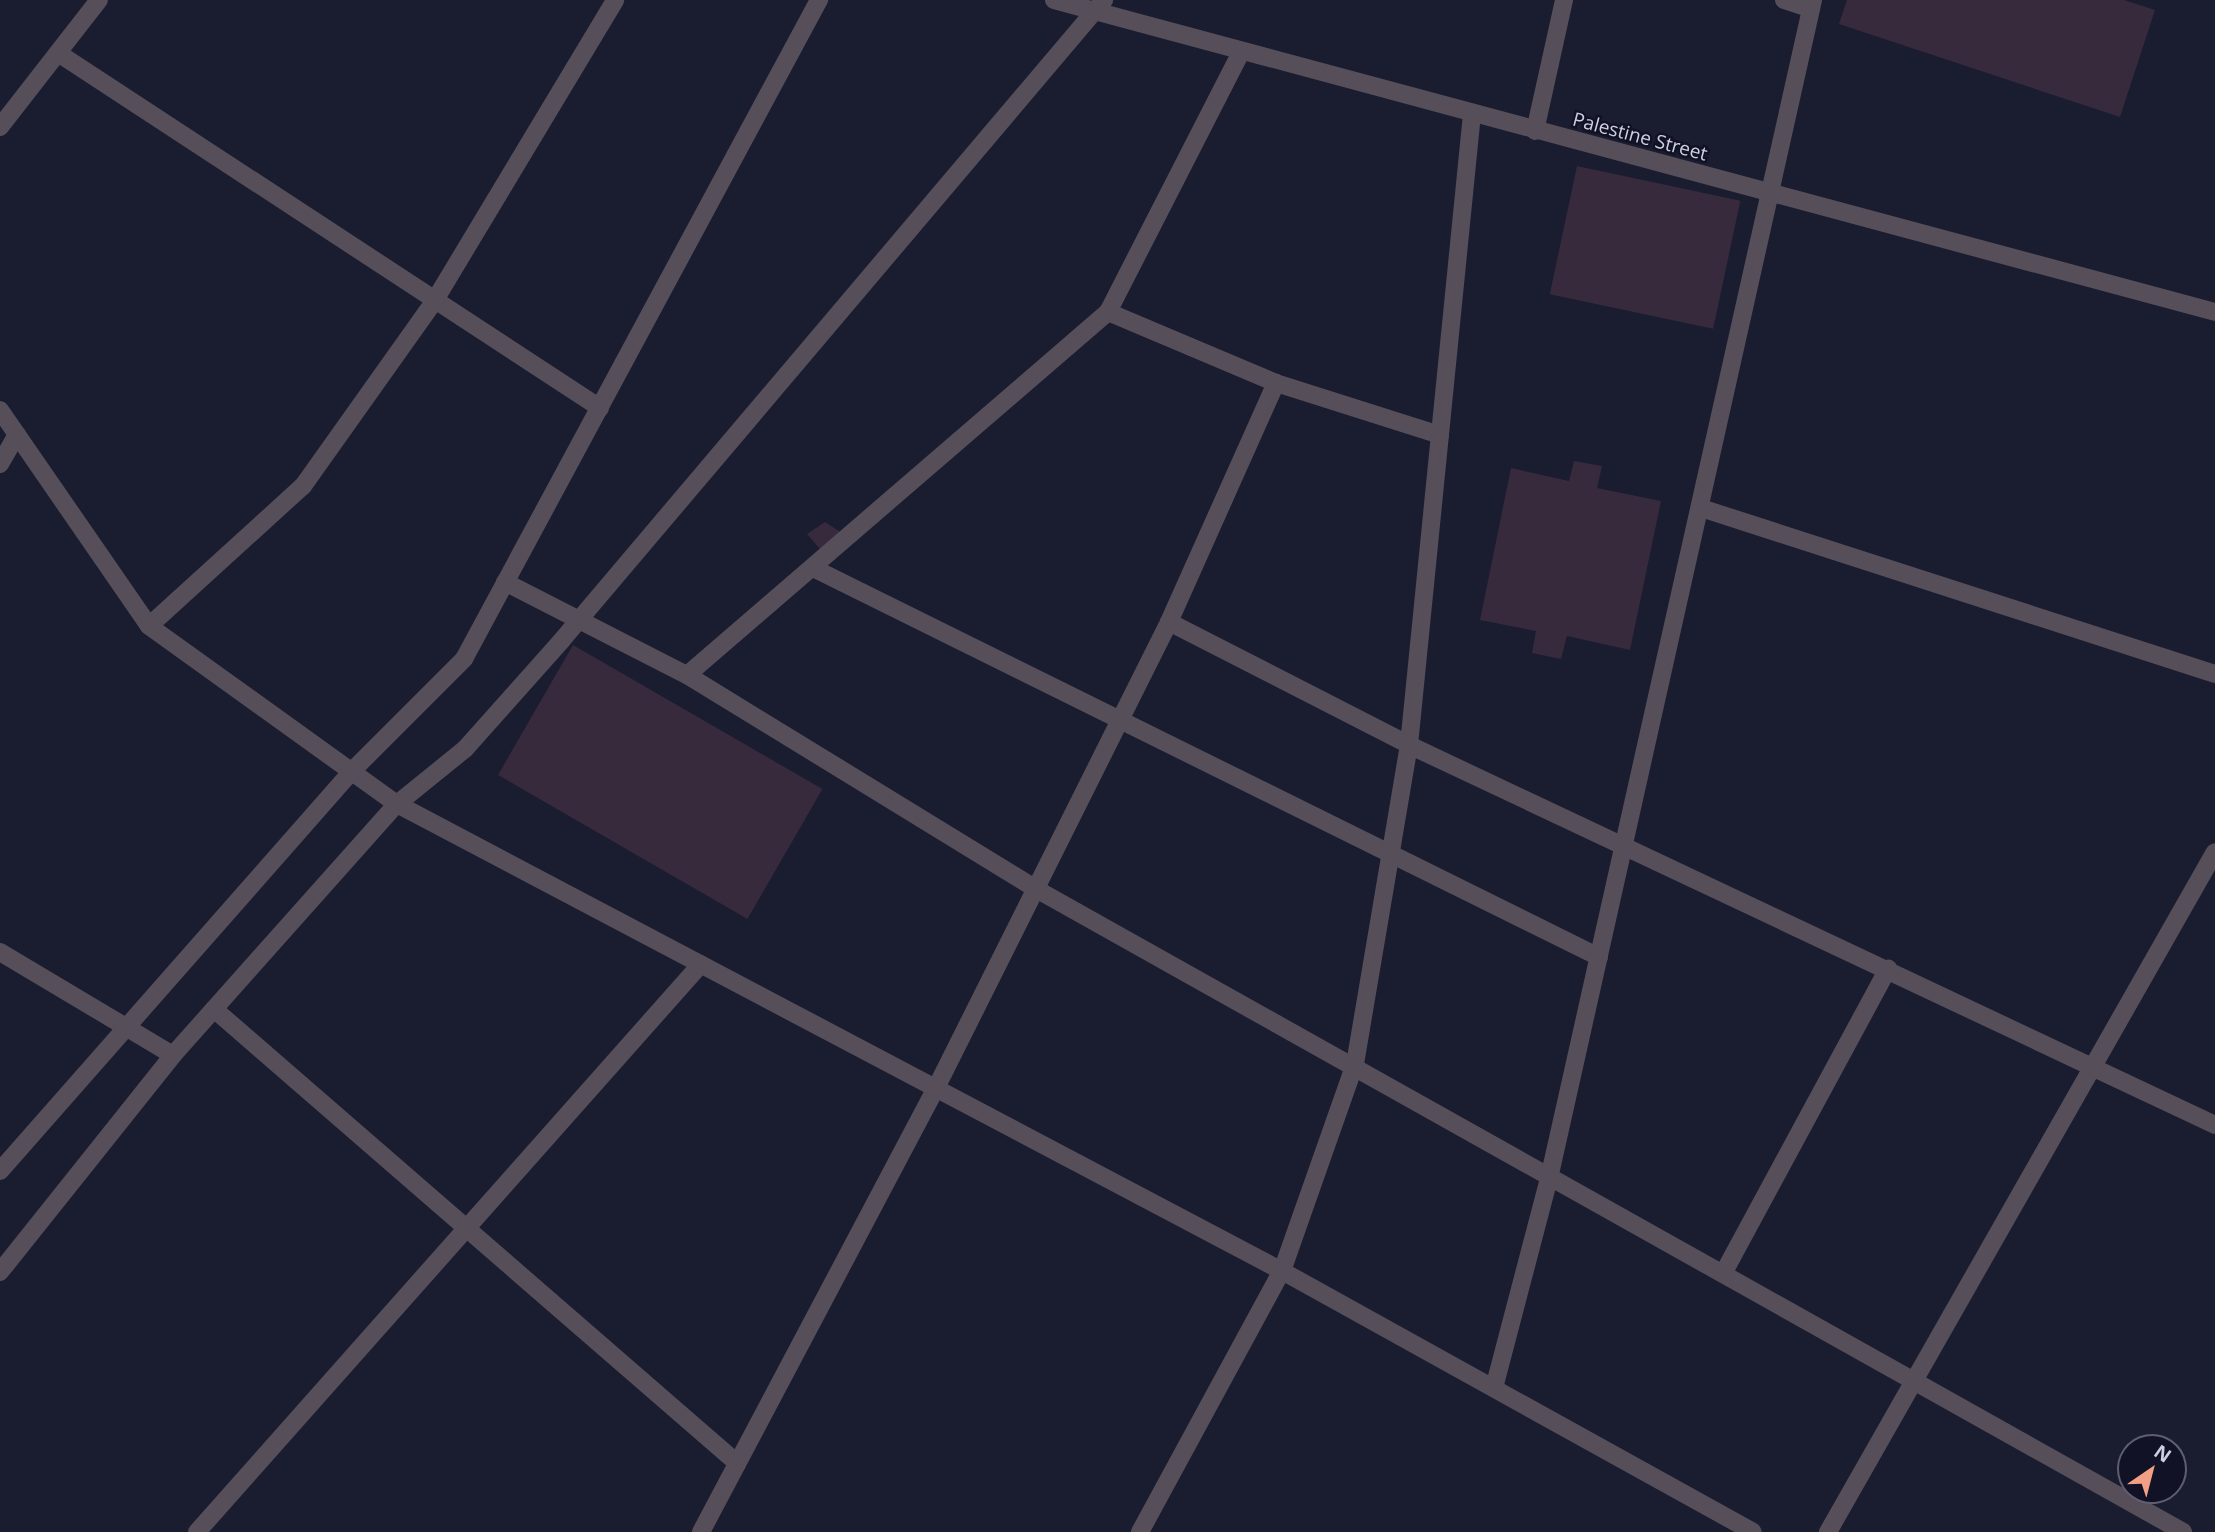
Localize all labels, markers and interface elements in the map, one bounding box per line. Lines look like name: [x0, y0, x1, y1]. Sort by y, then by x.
street label: Palestine Street: [1570, 108, 1710, 166]
north arrow: [2117, 1434, 2187, 1504]
text: N: [2149, 1438, 2177, 1469]

